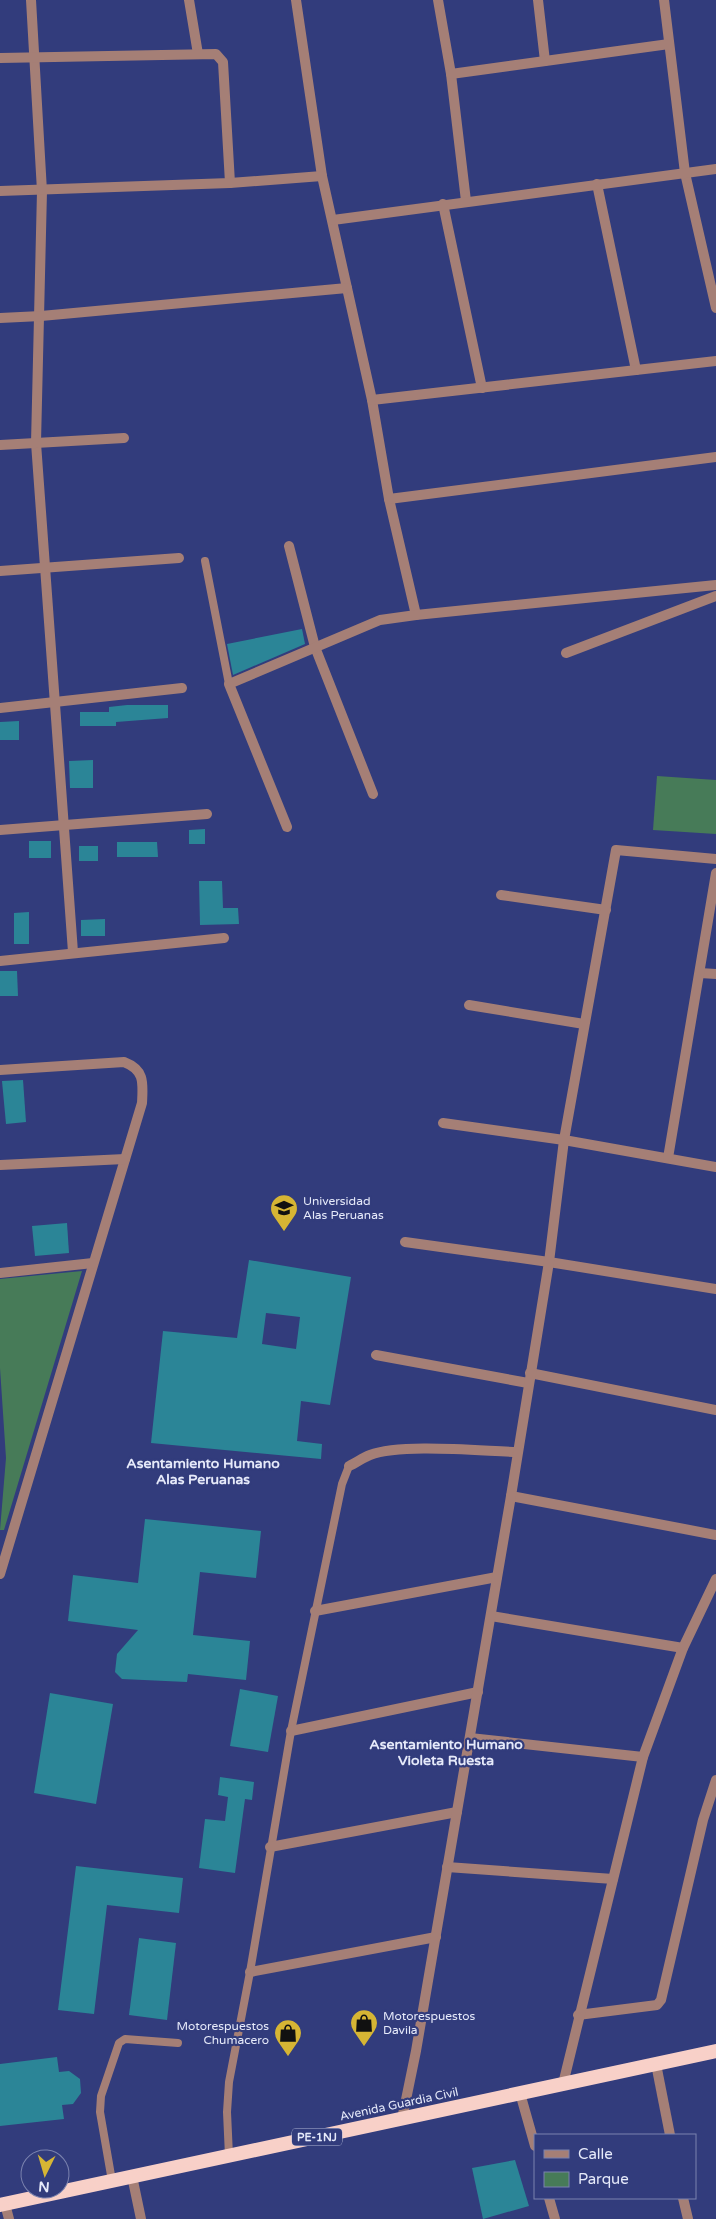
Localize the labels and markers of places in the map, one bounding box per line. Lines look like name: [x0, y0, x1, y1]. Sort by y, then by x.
school or university icon: Universidad Alas Peruanas: [269, 1193, 299, 1232]
place label: Universidad Alas Peruanas: [303, 1194, 384, 1222]
shop icon: Motorespuestos Davila: [349, 2008, 379, 2047]
place label: Motorespuestos Davila: [383, 2009, 476, 2037]
shop icon: Motorespuestos Chumacero: [273, 2018, 303, 2057]
place label: Motorespuestos Chumacero: [177, 2019, 269, 2047]

